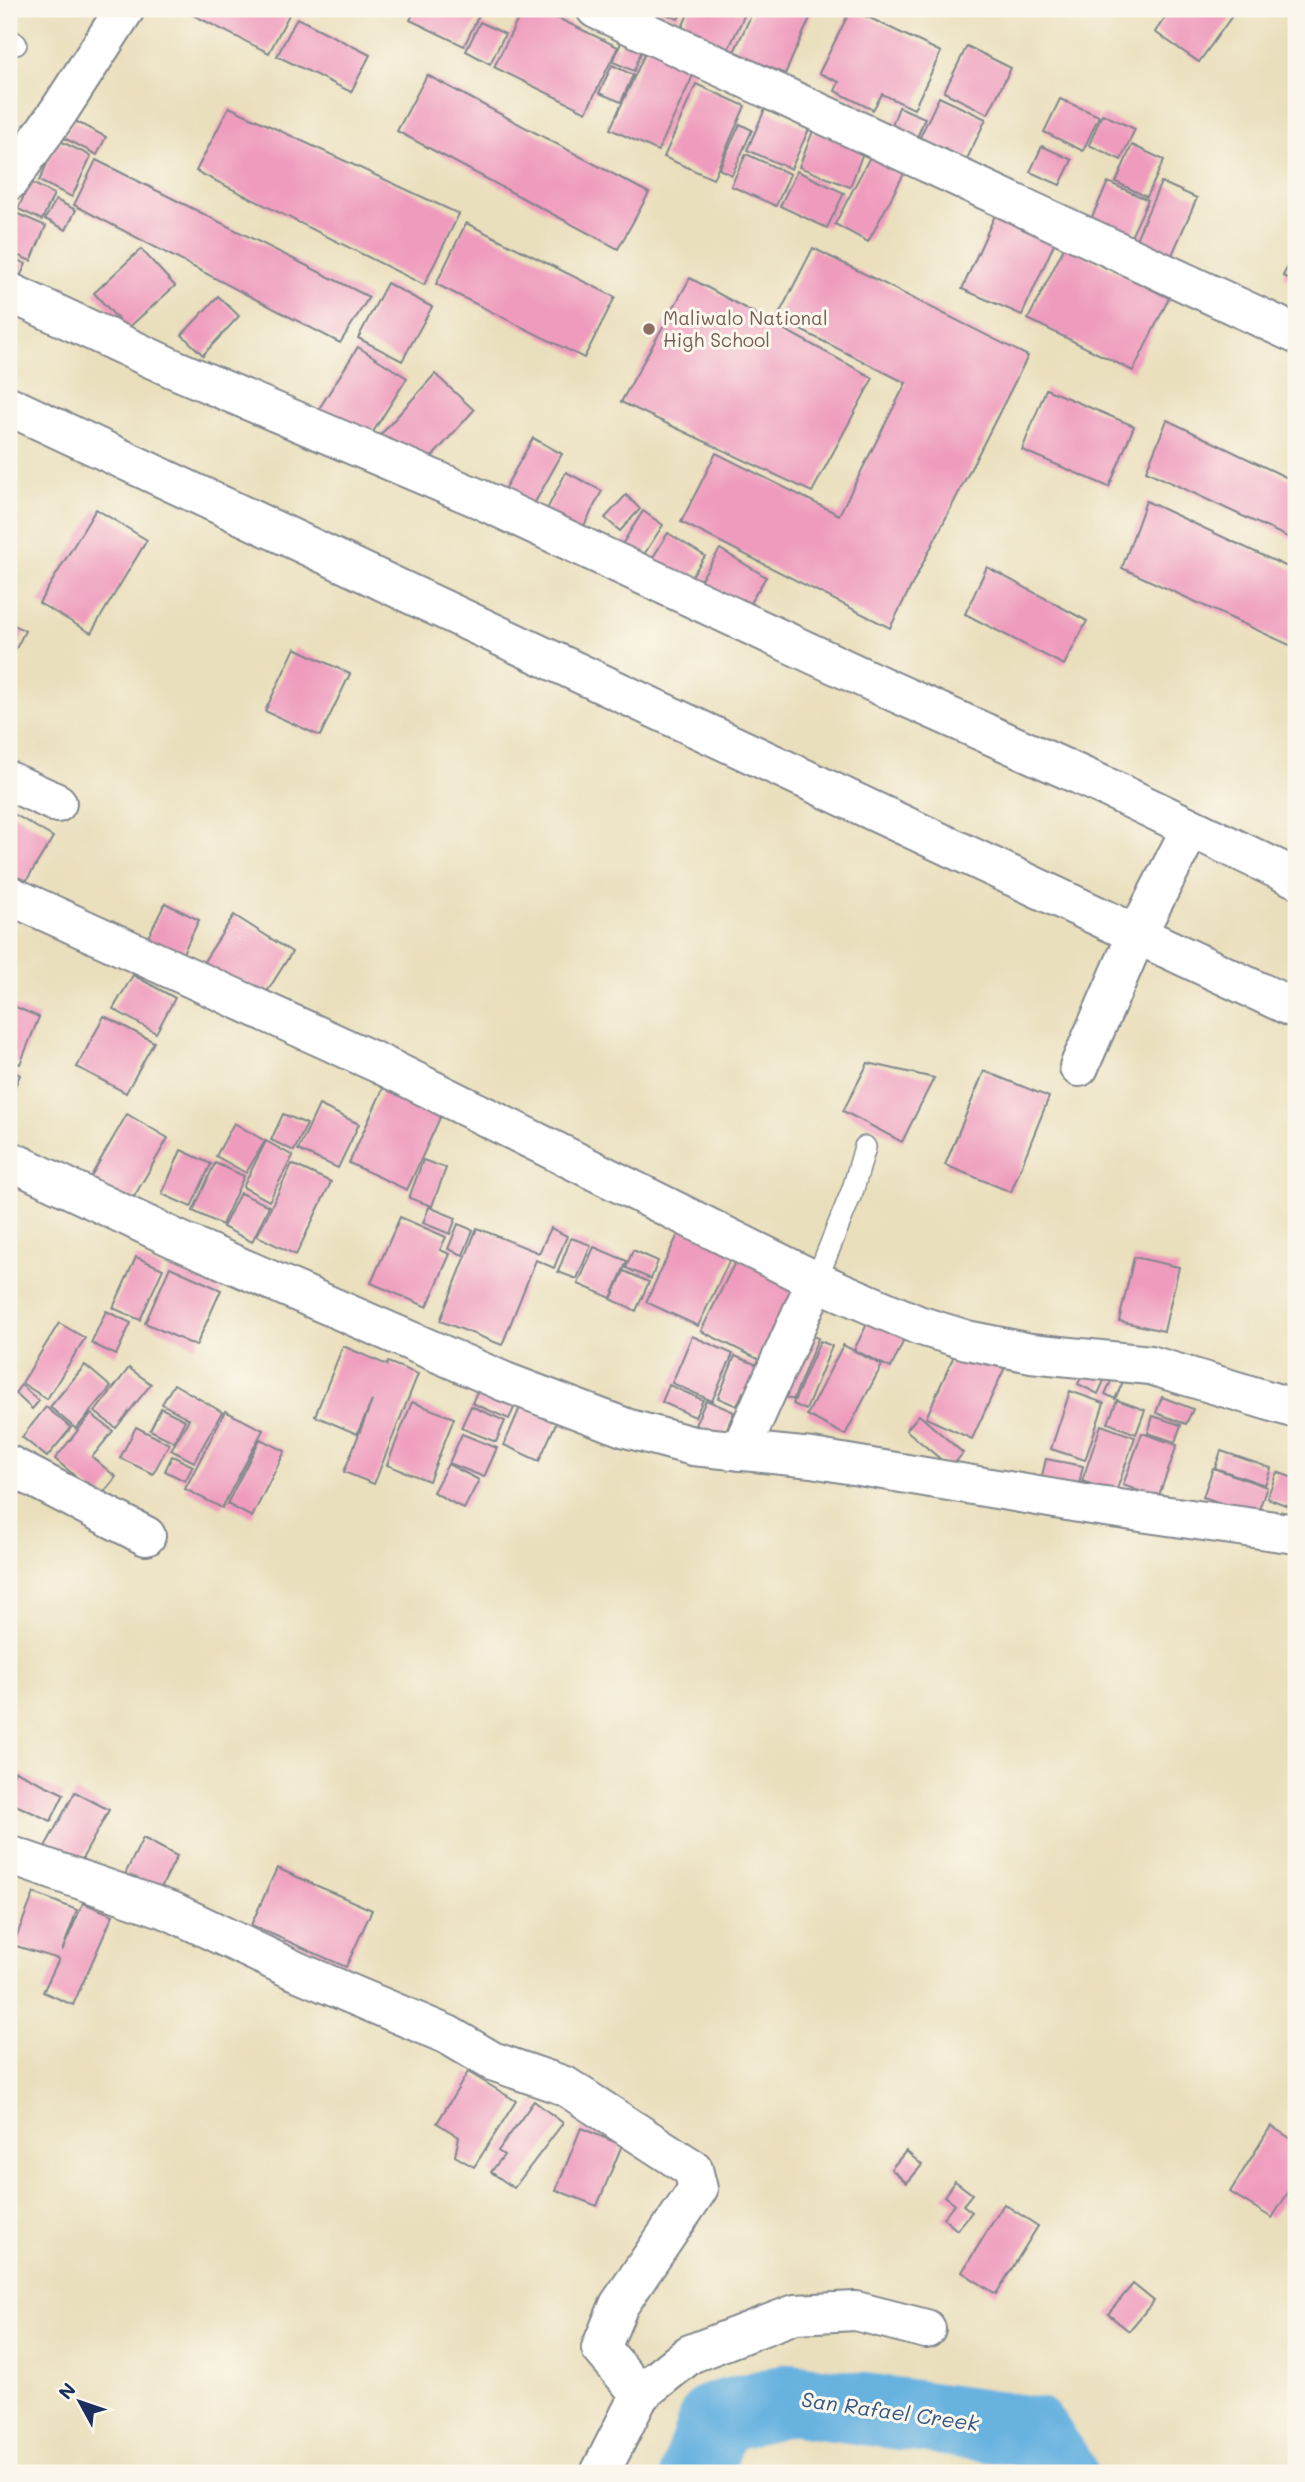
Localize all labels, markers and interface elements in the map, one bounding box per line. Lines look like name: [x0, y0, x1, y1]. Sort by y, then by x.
place label: Maliwalo National High School: [663, 305, 828, 352]
marker: Maliwalo National High School: [641, 321, 657, 337]
north arrow: [46, 2366, 116, 2436]
text: N: [52, 2377, 81, 2404]
water label: San Rafael Creek: [800, 2385, 981, 2436]

